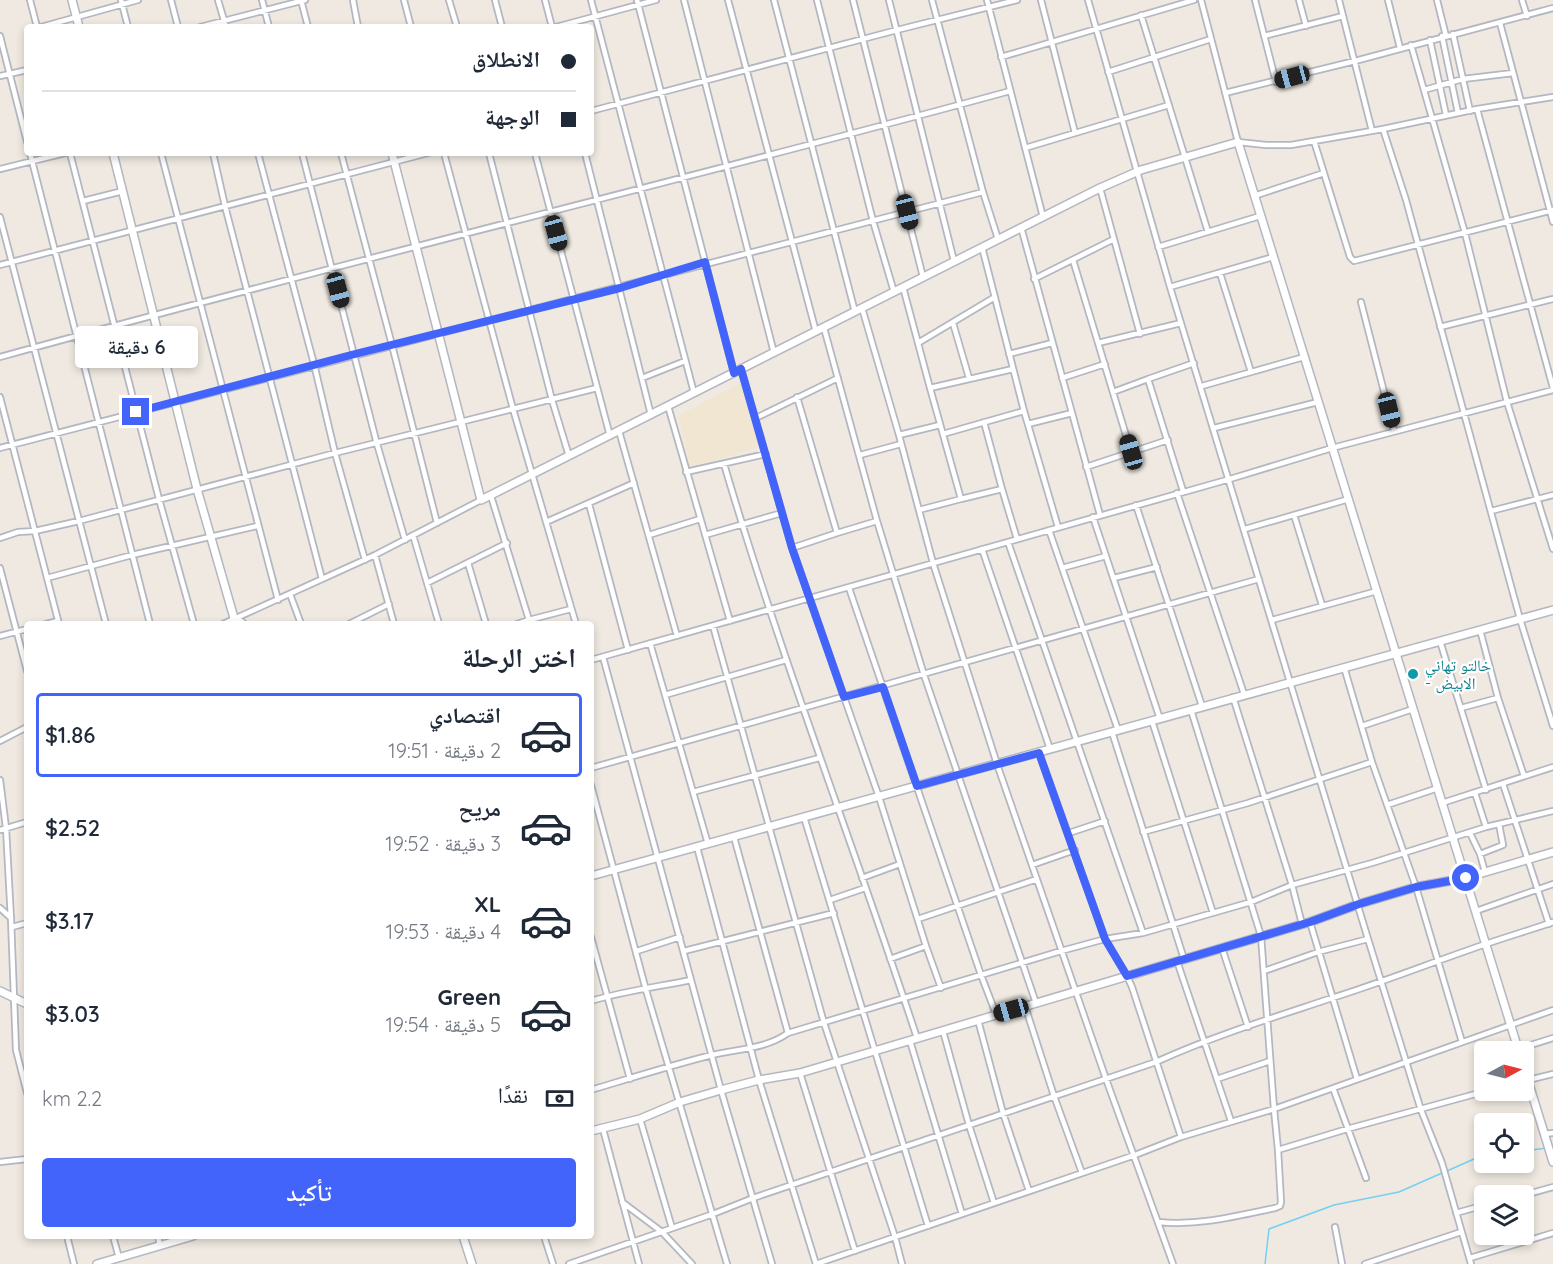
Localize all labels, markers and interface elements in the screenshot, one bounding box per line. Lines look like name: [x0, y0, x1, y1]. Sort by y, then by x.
text: الانطلاق: [472, 45, 540, 73]
car: [1272, 64, 1312, 90]
text: الوجهة: [485, 103, 540, 131]
car: [894, 192, 920, 232]
car: [543, 213, 569, 253]
car: [325, 270, 351, 310]
callout: 6 دقيقة: [74, 325, 198, 367]
text: 6 دقيقة: [107, 334, 166, 359]
car: [1376, 390, 1402, 430]
route end: [122, 398, 149, 425]
car: [1117, 432, 1145, 472]
text: اختر الرحلة: [462, 640, 576, 674]
place label: خالتو تهاني - الابيض: [1425, 655, 1491, 694]
marker: خالتو تهاني - الابيض: [1406, 667, 1420, 681]
text: اقتصادي: [429, 701, 501, 729]
icon: car: [519, 708, 573, 762]
text: $1.86: [45, 721, 95, 749]
text: 2 دقيقة · 19:51: [388, 738, 501, 763]
text: مريح: [458, 794, 501, 822]
icon: car: [519, 801, 573, 855]
text: $2.52: [45, 814, 100, 842]
text: 3 دقيقة · 19:52: [385, 831, 501, 856]
route start: [1452, 864, 1479, 891]
text: XL: [474, 890, 501, 918]
icon: car: [519, 894, 573, 948]
text: $3.17: [45, 907, 94, 935]
text: 4 دقيقة · 19:53: [386, 919, 501, 944]
text: Green: [438, 983, 501, 1011]
icon: car: [519, 987, 573, 1041]
car: [991, 996, 1031, 1024]
text: $3.03: [45, 1000, 100, 1028]
text: 5 دقيقة · 19:54: [385, 1012, 501, 1037]
north arrow: [1474, 1041, 1534, 1101]
map controls: [1474, 1041, 1534, 1245]
text: نقدًا: [498, 1081, 528, 1109]
icon: cash: [543, 1082, 576, 1115]
text: 2.2 km: [42, 1086, 102, 1111]
button: locate: [1474, 1113, 1534, 1173]
button: تأكيد: [42, 1158, 576, 1227]
button: layers: [1474, 1185, 1534, 1245]

